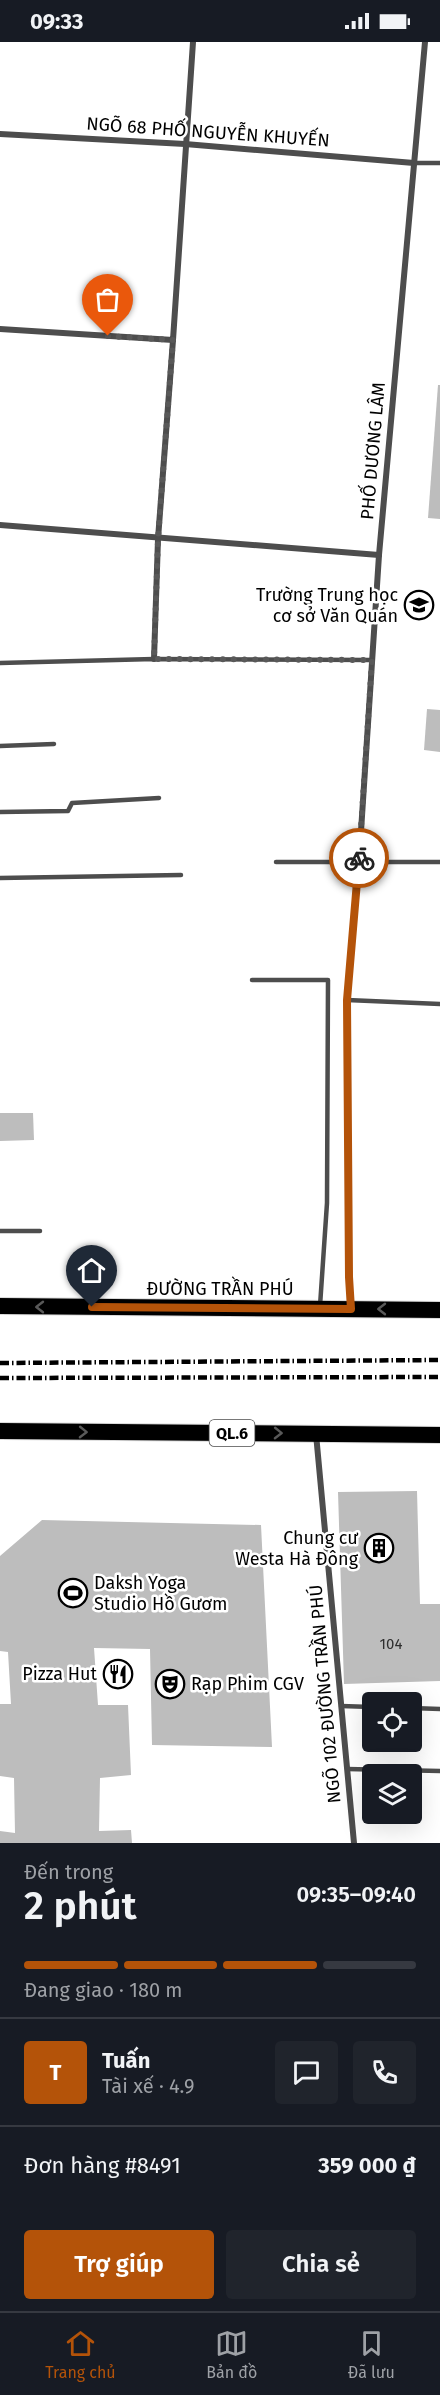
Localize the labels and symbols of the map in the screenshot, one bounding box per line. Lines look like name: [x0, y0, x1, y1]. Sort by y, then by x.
street label: NGÕ 68 PHỐ NGUYỄN KHUYẾN: [86, 110, 331, 151]
pin: [82, 274, 133, 336]
street label: PHỐ DƯƠNG LÂM: [353, 381, 390, 521]
place label: Trường Trung học cơ sở Văn Quán: [256, 584, 398, 627]
school or university icon: Trường Trung học cơ sở Văn Quán: [403, 589, 435, 621]
courier: [329, 828, 389, 888]
pin: [66, 1245, 117, 1307]
street label: ĐƯỜNG TRẦN PHÚ: [146, 1276, 294, 1300]
one-way arrow: [35, 1301, 44, 1313]
one-way arrow: [377, 1303, 386, 1316]
road number: QL.6: [210, 1420, 254, 1446]
one-way arrow: [78, 1425, 87, 1438]
one-way arrow: [273, 1427, 282, 1439]
place label: Chung cư Westa Hà Đông: [235, 1527, 359, 1570]
building icon: Chung cư Westa Hà Đông: [363, 1532, 395, 1564]
place label: Daksh Yoga Studio Hồ Gươm: [94, 1572, 227, 1615]
sports icon: Daksh Yoga Studio Hồ Gươm: [57, 1577, 89, 1609]
street label: NGÕ 102 ĐƯỜNG TRẦN PHÚ: [302, 1584, 346, 1804]
house number: 104: [380, 1635, 402, 1653]
restaurant icon: Pizza Hut: [102, 1658, 134, 1690]
place label: Pizza Hut: [22, 1663, 97, 1685]
theatre icon: Rạp Phim CGV: [154, 1668, 186, 1700]
place label: Rạp Phim CGV: [191, 1673, 304, 1695]

